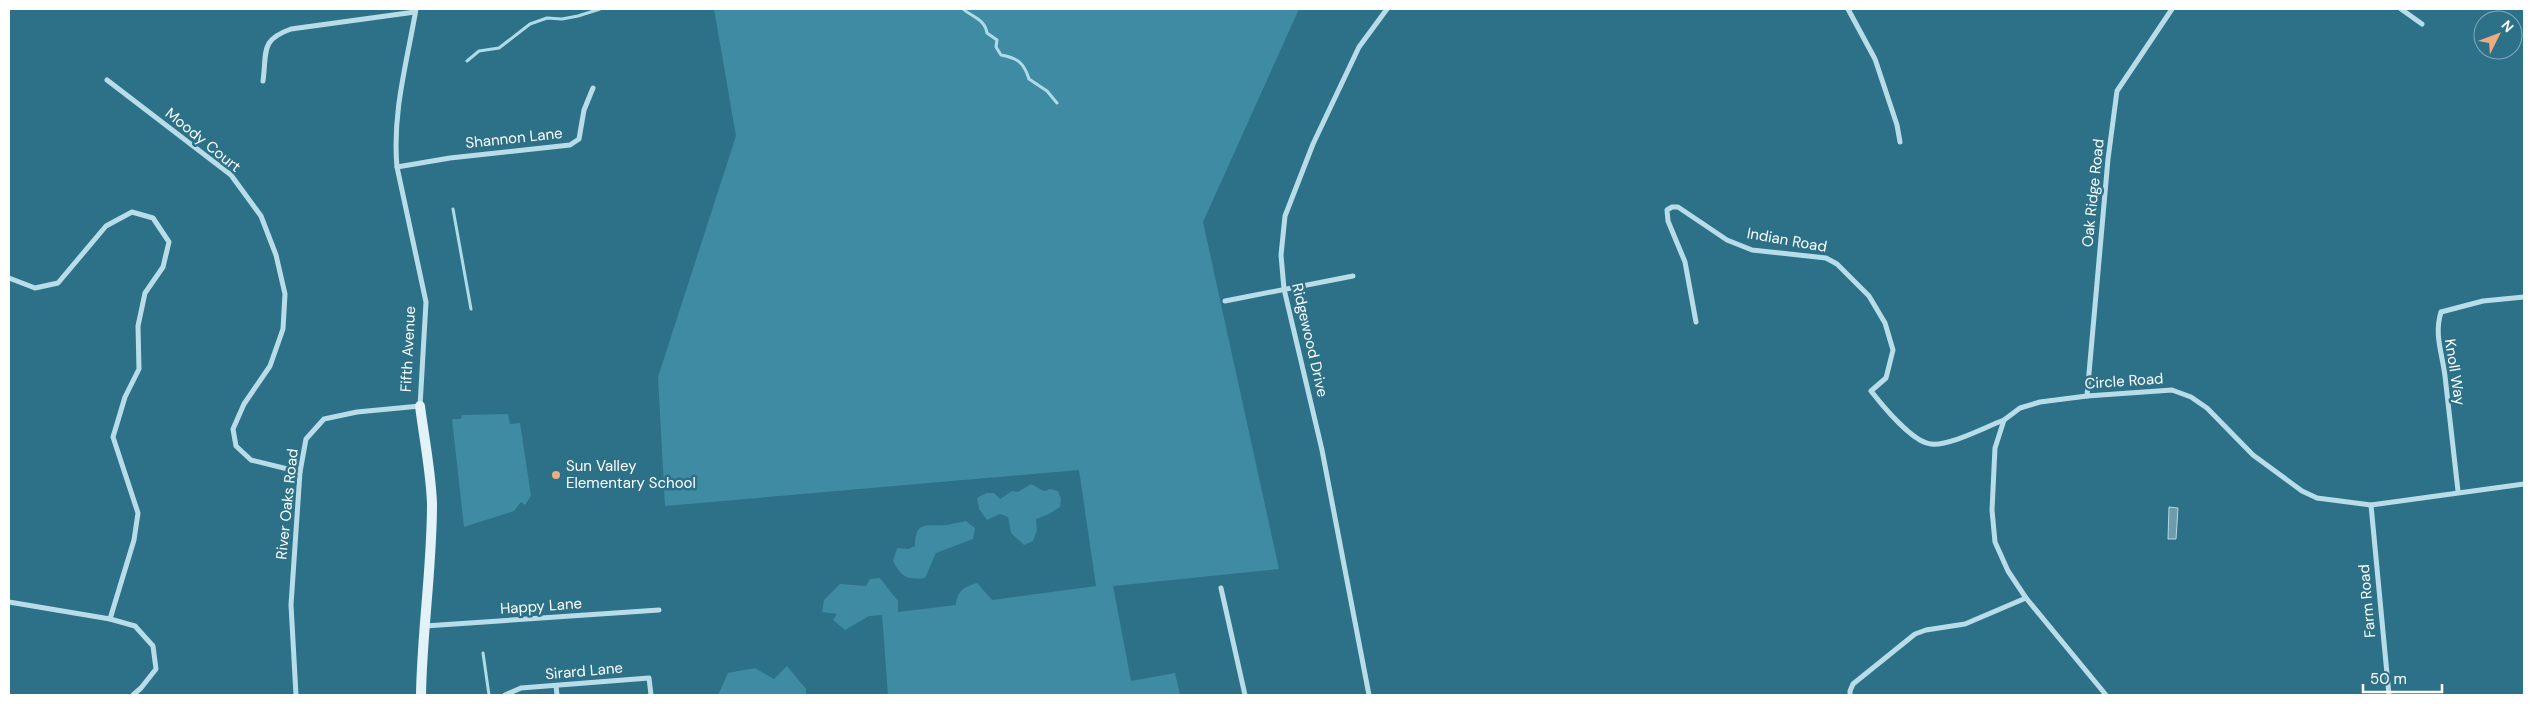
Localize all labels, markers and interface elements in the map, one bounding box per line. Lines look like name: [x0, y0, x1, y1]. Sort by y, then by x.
north arrow: [2473, 10, 2523, 60]
text: N: [2498, 16, 2518, 36]
street label: Moody Court: [161, 103, 245, 177]
street label: Shannon Lane: [465, 123, 563, 153]
street label: Oak Ridge Road: [2077, 138, 2109, 248]
street label: Indian Road: [1745, 223, 1829, 257]
street label: Ridgewood Drive: [1287, 281, 1333, 399]
street label: Fifth Avenue: [396, 305, 420, 393]
street label: Knoll Way: [2440, 337, 2470, 407]
street label: Circle Road: [2084, 368, 2164, 394]
street label: River Oaks Road: [271, 448, 303, 560]
place label: Sun Valley Elementary School: [566, 456, 696, 493]
marker: Sun Valley Elementary School: [550, 469, 562, 481]
street label: Farm Road: [2354, 564, 2380, 638]
street label: Happy Lane: [499, 593, 583, 619]
street label: Sirard Lane: [544, 658, 624, 684]
scale bar: [2363, 662, 2442, 694]
text: 50 m: [2370, 669, 2407, 689]

